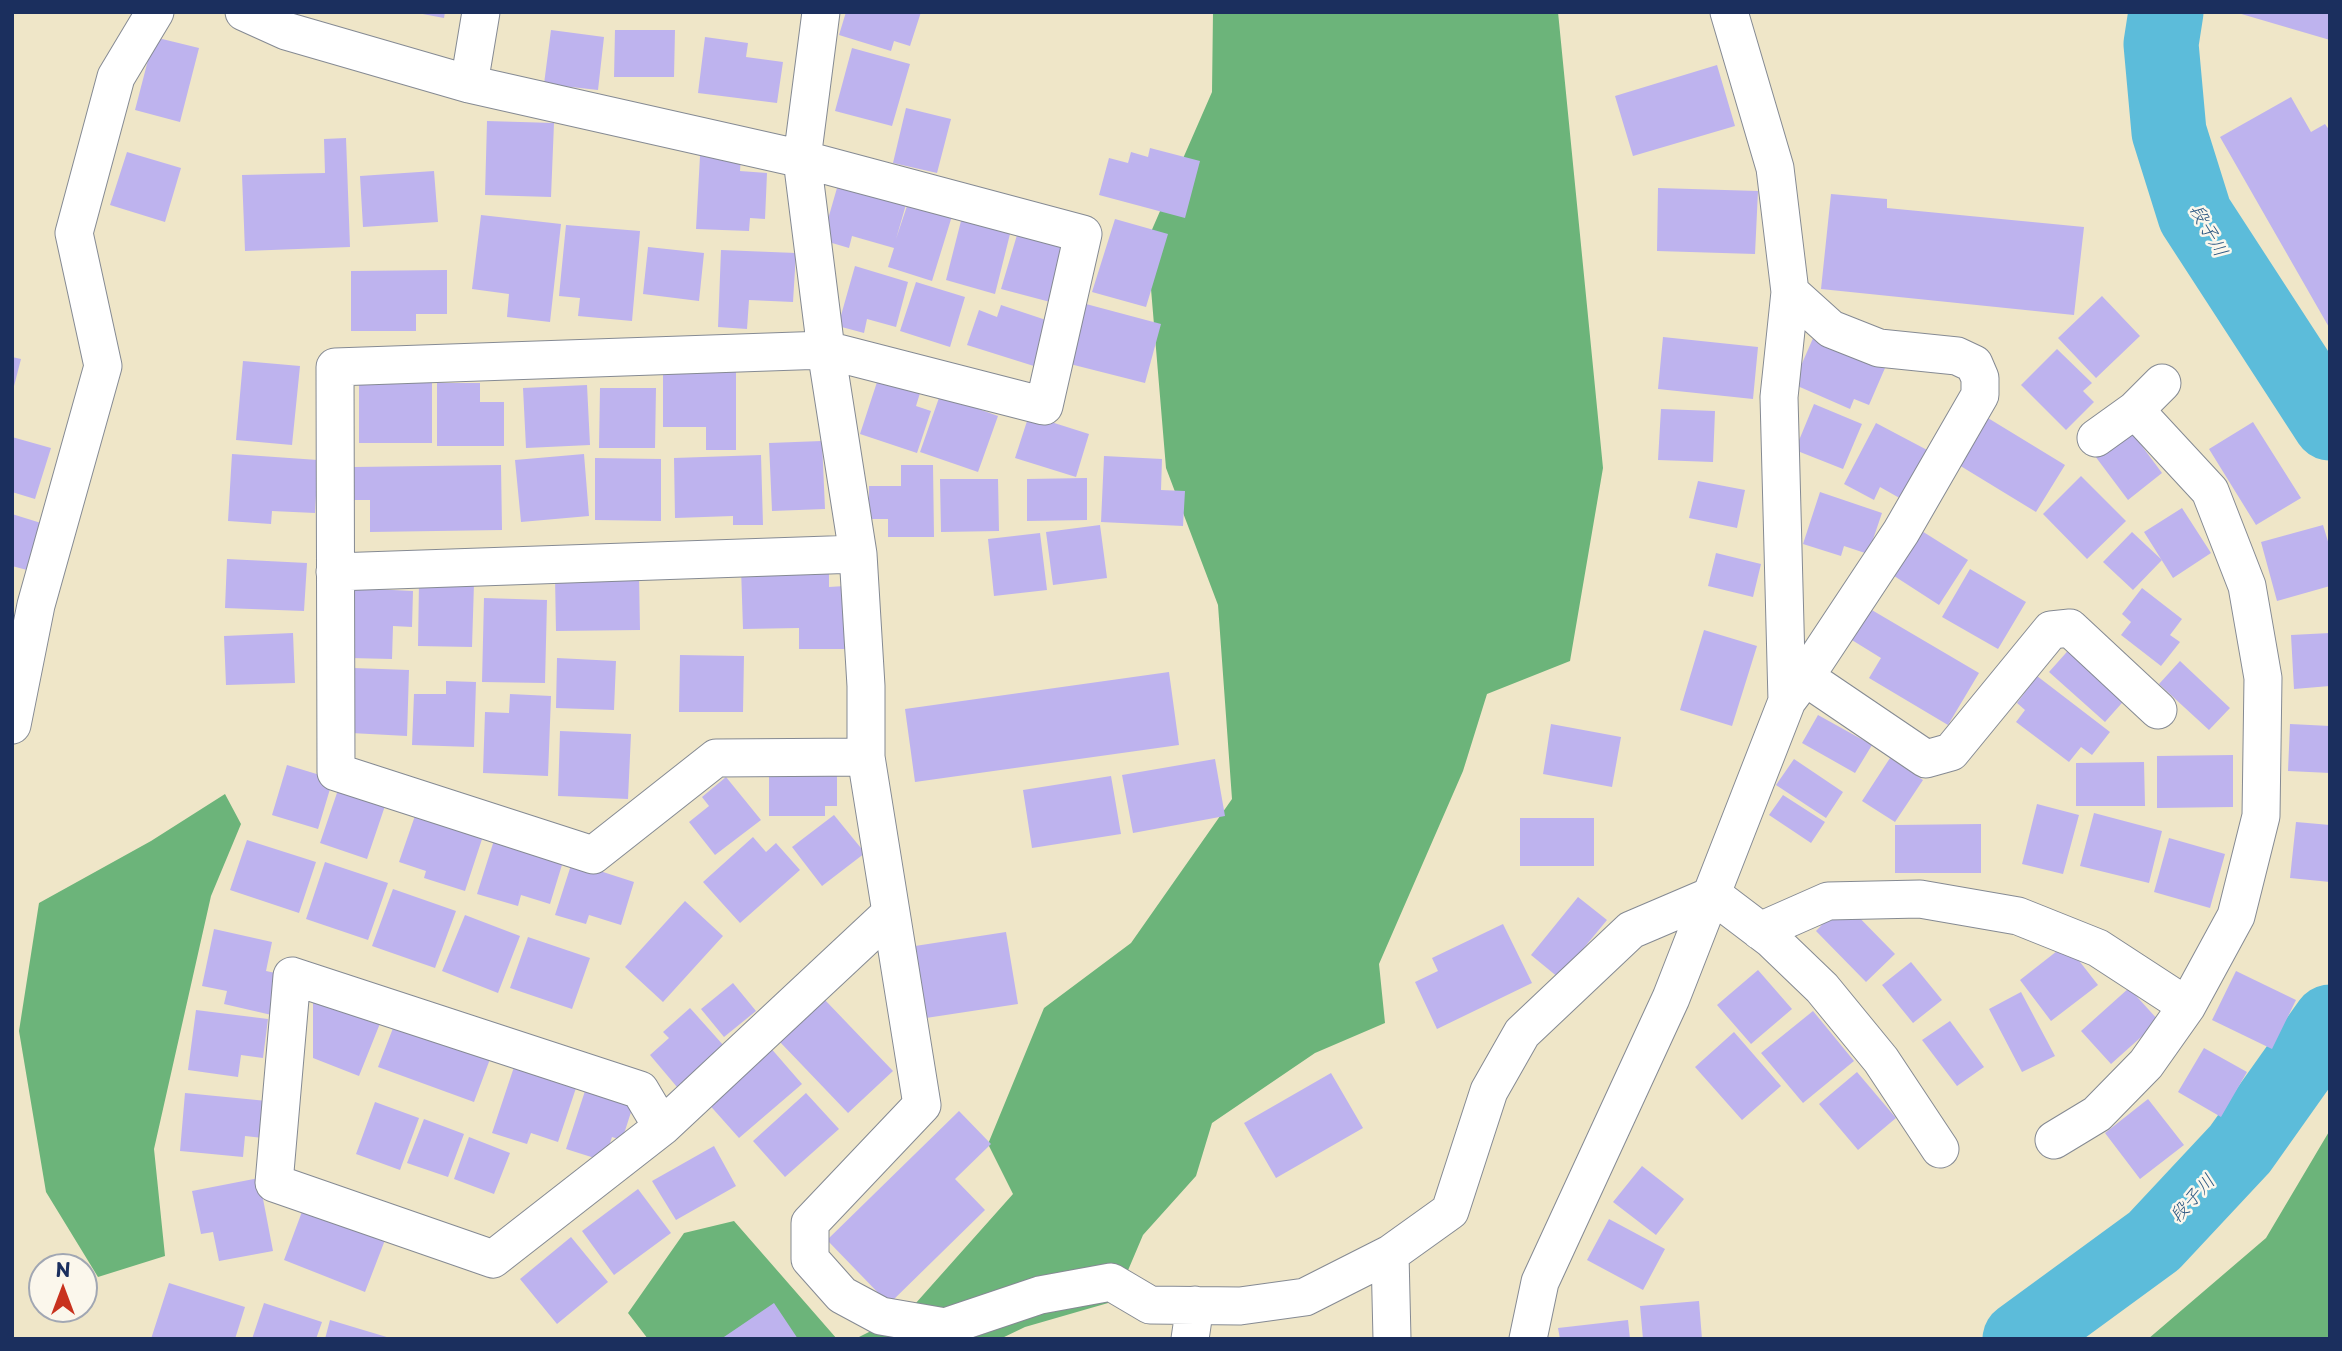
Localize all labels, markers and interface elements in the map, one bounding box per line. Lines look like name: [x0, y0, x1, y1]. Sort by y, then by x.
water label: 段子川: [2184, 201, 2232, 261]
water label: 段子川: [2165, 1170, 2221, 1228]
north arrow: [28, 1253, 98, 1323]
text: N: [55, 1255, 71, 1283]

